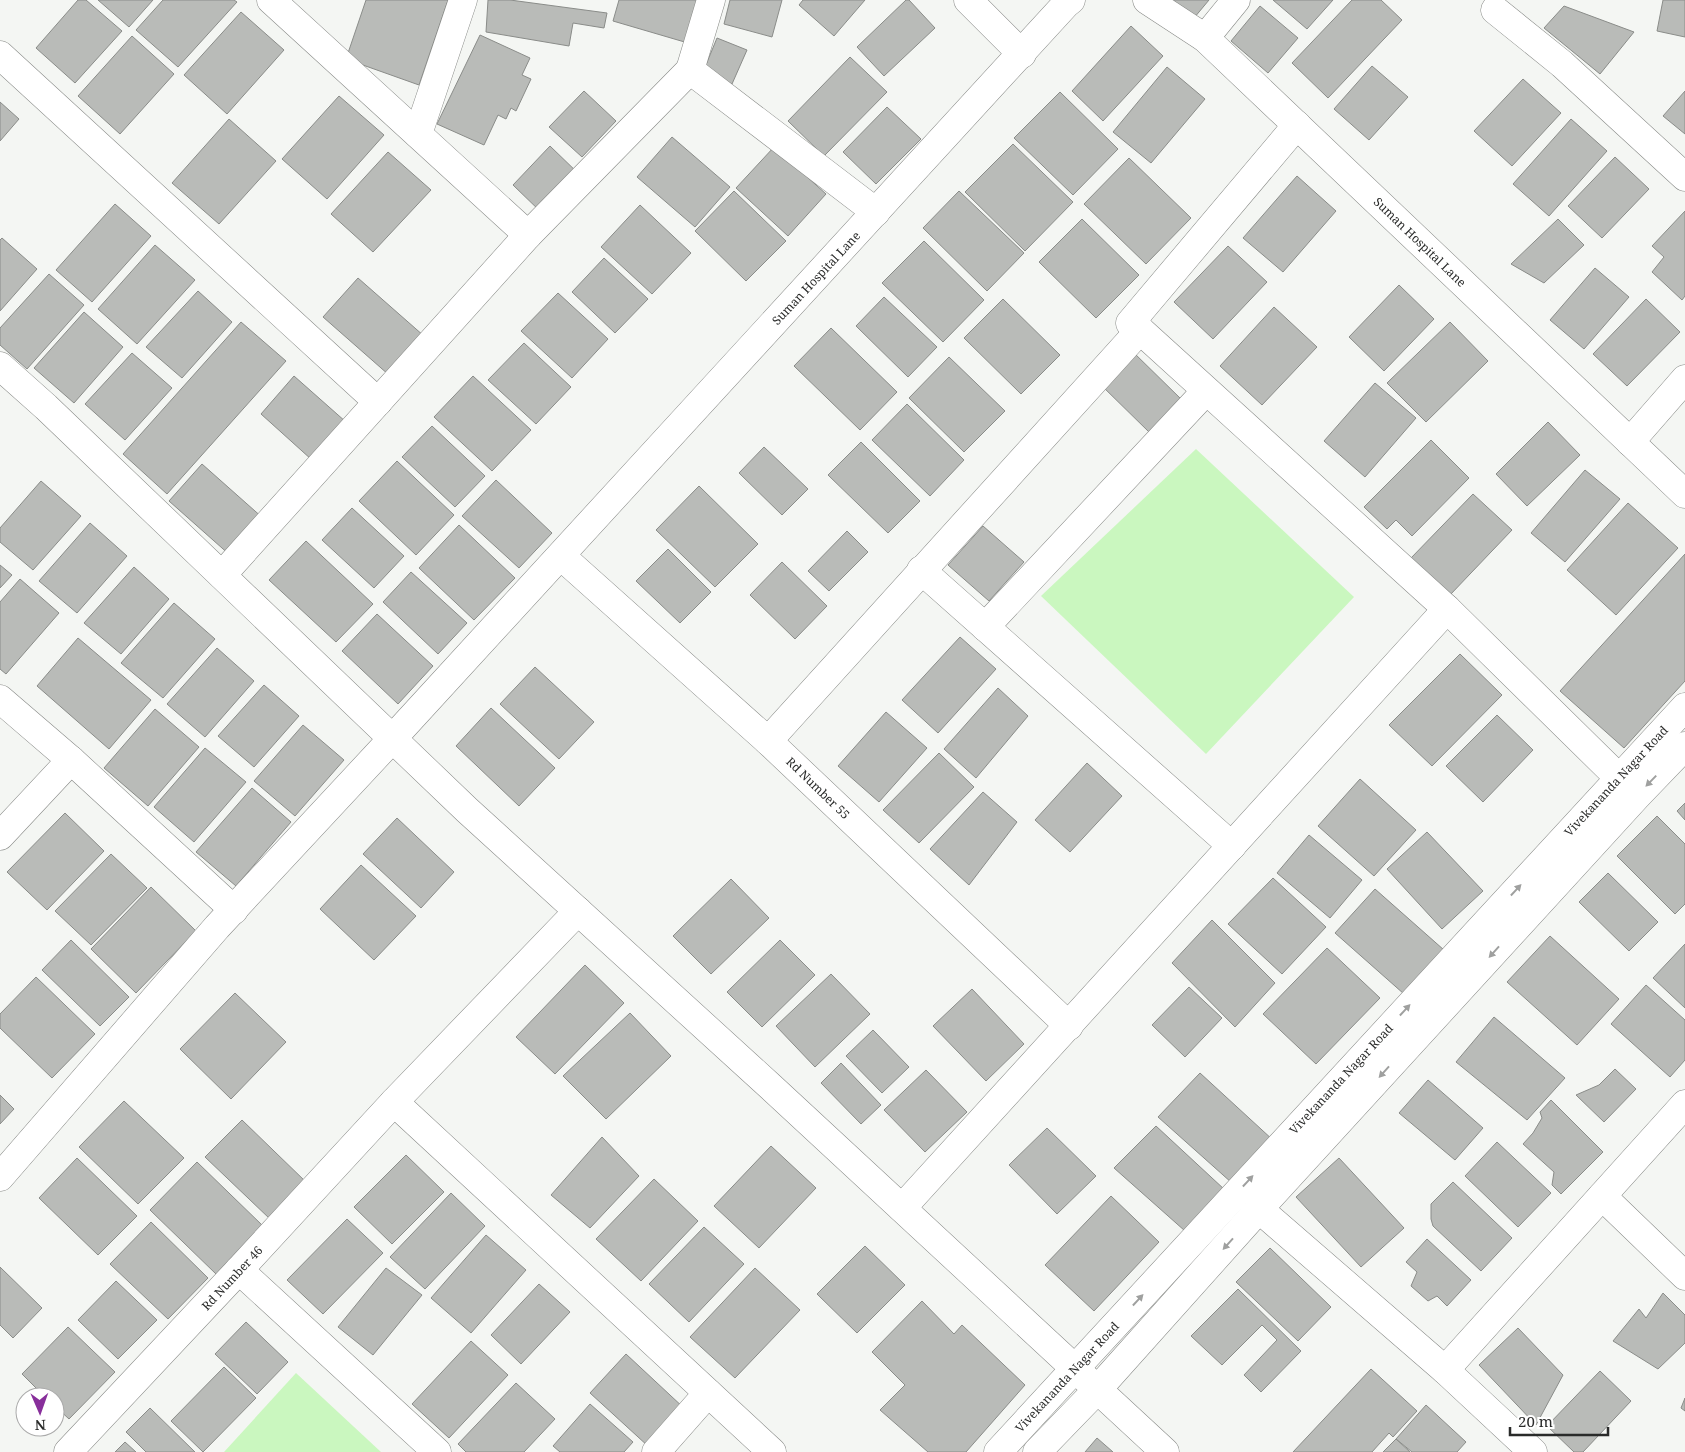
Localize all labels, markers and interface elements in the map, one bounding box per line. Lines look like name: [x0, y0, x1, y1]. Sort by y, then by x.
street label: Suman Hospital Lane: [1370, 193, 1470, 291]
street label: Suman Hospital Lane: [768, 227, 864, 329]
street label: Vivekananda Nagar Road: [1560, 722, 1672, 840]
street label: Rd Number 55: [782, 753, 854, 823]
one-way arrow: [1645, 775, 1657, 787]
one-way arrow: [1510, 884, 1521, 897]
one-way arrow: [1488, 946, 1500, 958]
one-way arrow: [1400, 1003, 1411, 1016]
street label: Vivekananda Nagar Road: [1285, 1020, 1397, 1138]
one-way arrow: [1378, 1066, 1390, 1078]
one-way arrow: [1242, 1175, 1254, 1187]
one-way arrow: [1222, 1237, 1234, 1249]
street label: Rd Number 46: [198, 1242, 267, 1314]
one-way arrow: [1132, 1295, 1144, 1307]
street label: Vivekananda Nagar Road: [1011, 1318, 1123, 1436]
north arrow: [15, 1387, 65, 1437]
scale bar: [1510, 1404, 1608, 1436]
text: 20 m: [1518, 1411, 1553, 1431]
text: N: [35, 1416, 46, 1435]

